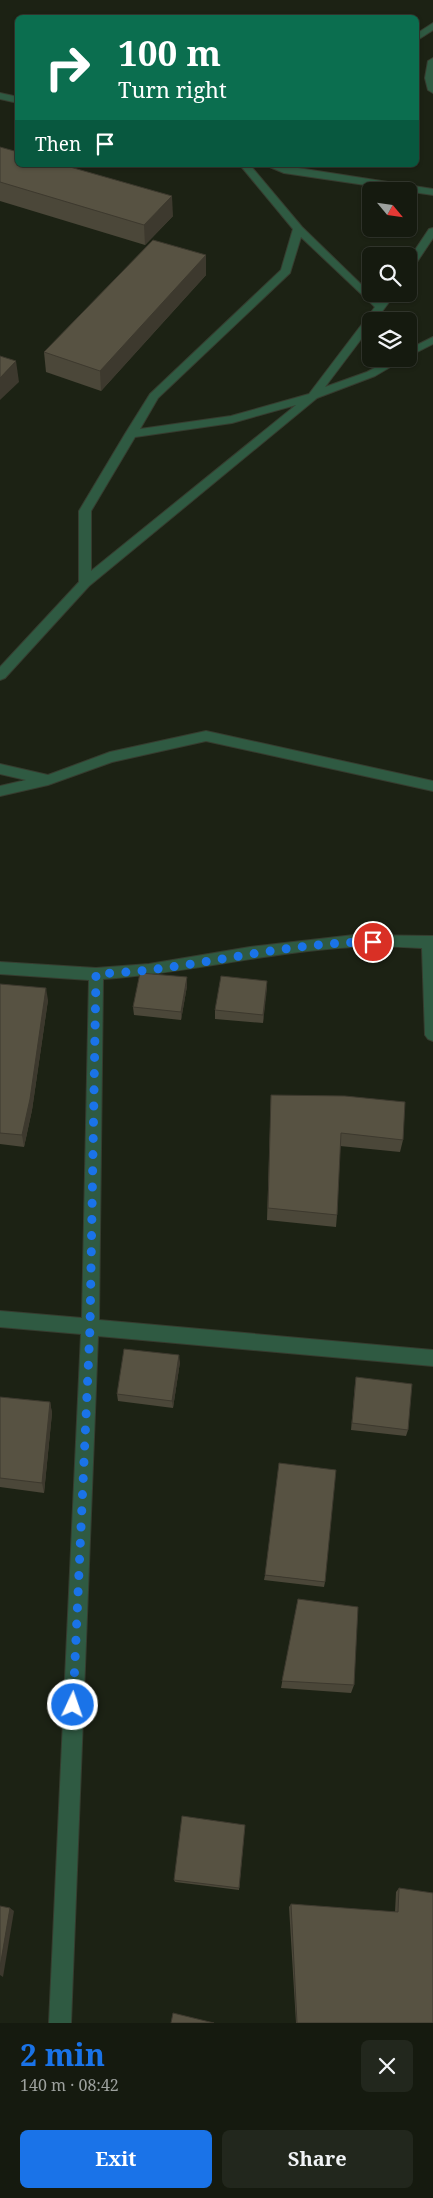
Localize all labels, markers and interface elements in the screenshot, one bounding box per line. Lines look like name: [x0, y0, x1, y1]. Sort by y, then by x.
text: 100 m: [118, 29, 221, 76]
icon: right: [35, 35, 100, 100]
text: Turn right: [118, 74, 227, 104]
icon: arrive: [91, 130, 119, 158]
text: Then: [35, 131, 81, 157]
north arrow: [362, 182, 418, 238]
map controls: [362, 182, 417, 367]
button: search: [362, 247, 417, 302]
button: layers: [362, 312, 417, 367]
pin: [352, 921, 394, 963]
icon: arrive: [359, 928, 387, 956]
position arrow: [46, 1678, 98, 1730]
text: 2 min: [20, 2034, 105, 2075]
button: close: [361, 2040, 413, 2092]
text: 140 m · 08:42: [20, 2074, 119, 2096]
button: Exit: [20, 2130, 212, 2188]
button: Share: [222, 2130, 413, 2188]

